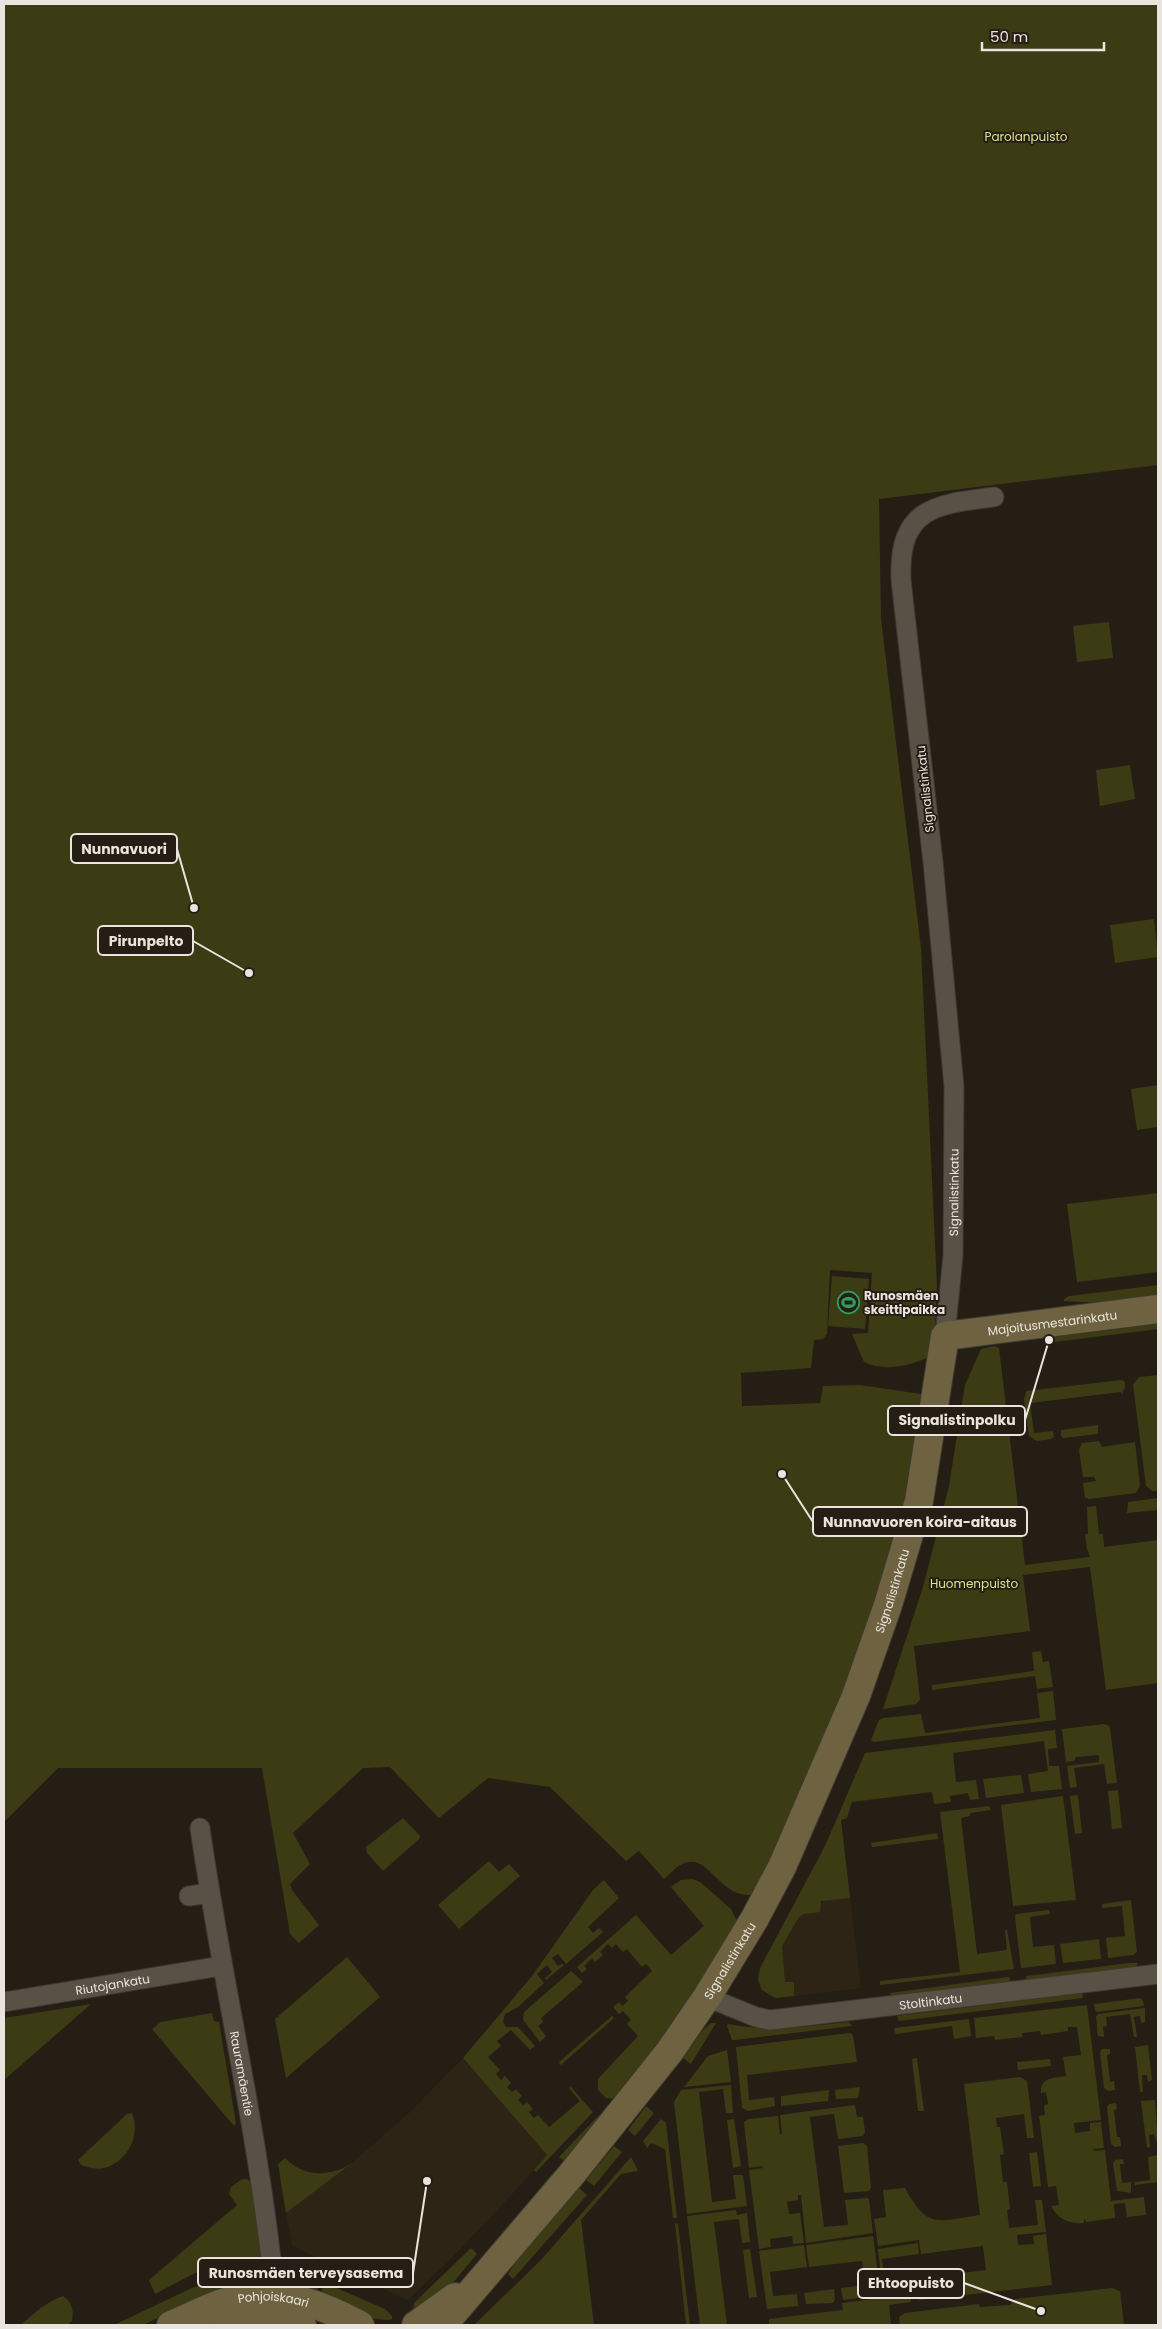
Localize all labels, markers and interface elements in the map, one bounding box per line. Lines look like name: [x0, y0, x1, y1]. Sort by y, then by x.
scale bar: [982, 20, 1104, 52]
text: 50 m: [990, 26, 1028, 47]
park label: Parolanpuisto: [984, 128, 1068, 145]
street label: Signalistinkatu: [912, 745, 938, 833]
callout: Nunnavuori: [71, 834, 177, 863]
text: Nunnavuori: [81, 839, 167, 859]
callout: Pirunpelto: [98, 926, 193, 955]
text: Pirunpelto: [109, 931, 183, 951]
street label: Signalistinkatu: [945, 1149, 962, 1236]
place label: Runosmäen skeittipaikka: [864, 1287, 945, 1318]
sports icon: Runosmäen skeittipaikka: [836, 1290, 860, 1314]
street label: Majoitusmestarinkatu: [987, 1306, 1118, 1339]
callout: Signalistinpolku: [888, 1406, 1025, 1435]
text: Signalistinpolku: [898, 1410, 1016, 1430]
callout: Nunnavuoren koira-aitaus: [813, 1507, 1027, 1536]
text: Nunnavuoren koira-aitaus: [823, 1512, 1017, 1532]
street label: Signalistinkatu: [870, 1547, 913, 1635]
park label: Huomenpuisto: [930, 1575, 1018, 1592]
street label: Signalistinkatu: [699, 1919, 759, 2002]
street label: Riutojankatu: [74, 1969, 151, 1999]
street label: Stoltinkatu: [898, 1989, 963, 2013]
street label: Rauramäentie: [226, 2029, 258, 2117]
callout: Runosmäen terveysasema: [198, 2258, 413, 2287]
text: Runosmäen terveysasema: [209, 2263, 403, 2283]
callout: Ehtoopuisto: [858, 2269, 964, 2298]
text: Ehtoopuisto: [868, 2273, 954, 2293]
street label: Pohjoiskaari: [236, 2287, 311, 2311]

